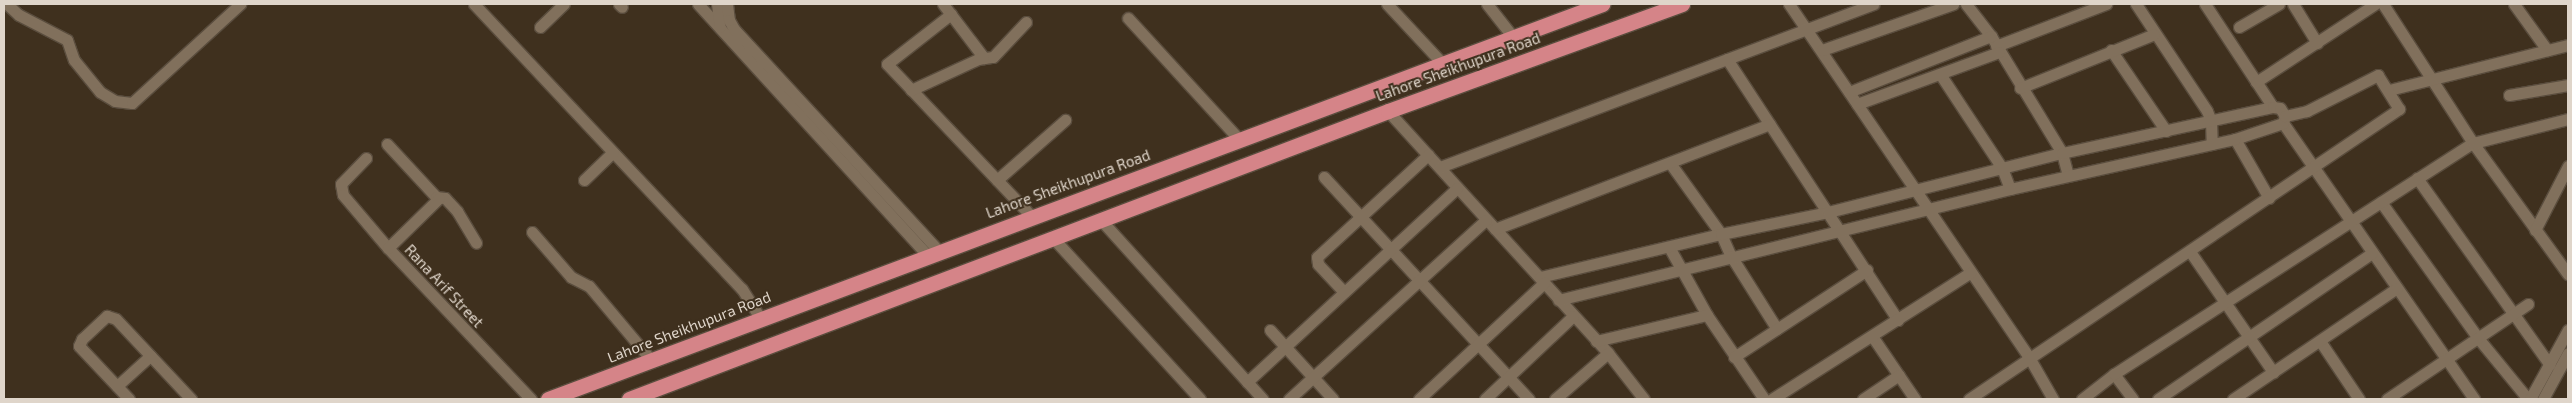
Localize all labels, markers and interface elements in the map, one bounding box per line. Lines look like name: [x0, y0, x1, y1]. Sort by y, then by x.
street label: Lahore Sheikhupura Road: [1373, 29, 1543, 105]
street label: Lahore Sheikhupura Road: [983, 146, 1153, 222]
street label: Rana Arif Street: [401, 241, 487, 331]
street label: Lahore Sheikhupura Road: [605, 287, 773, 367]

